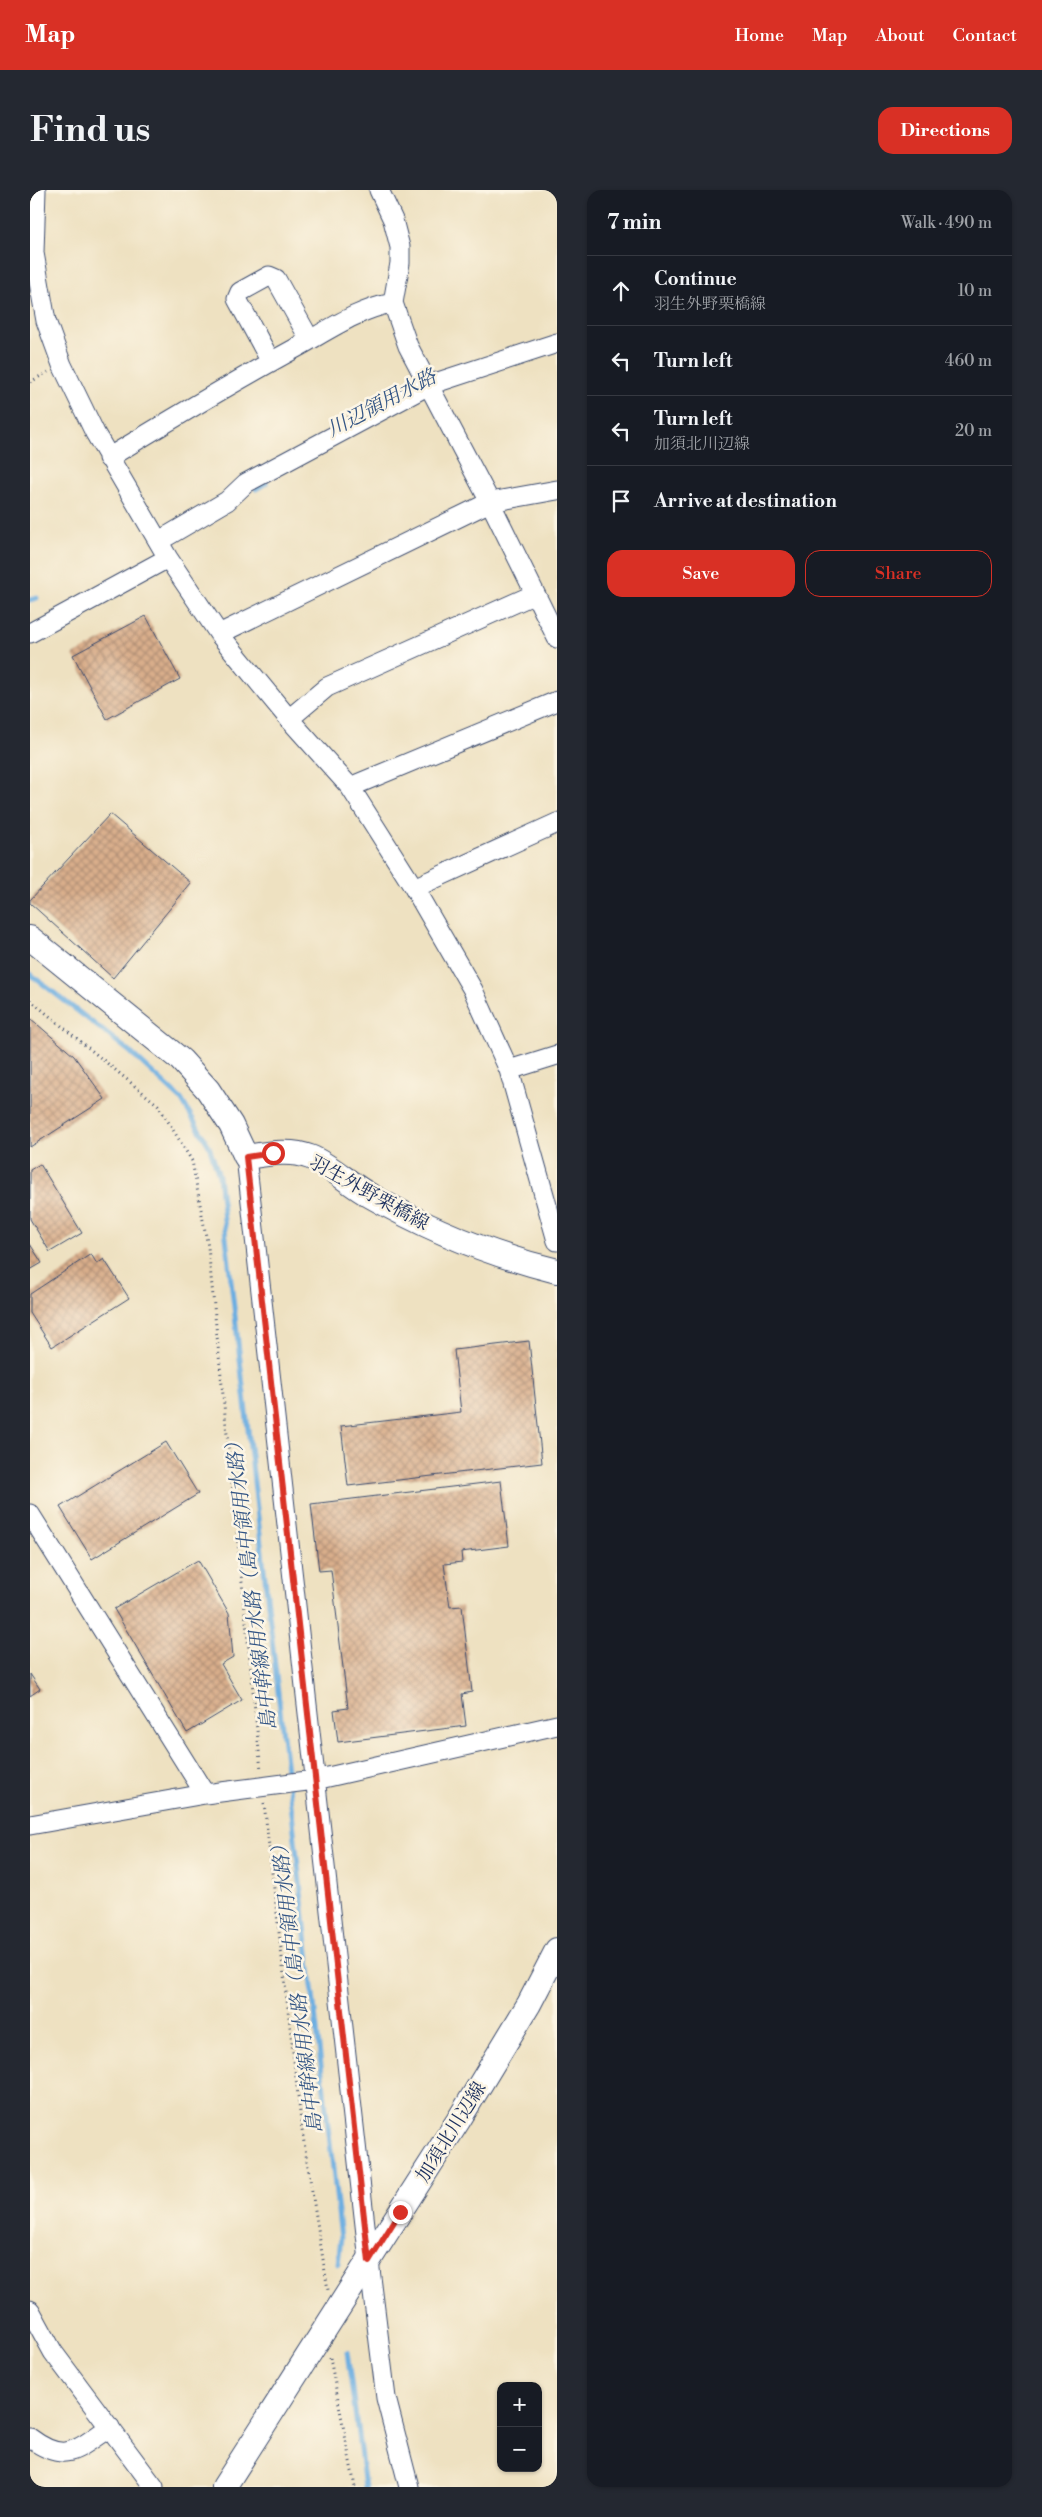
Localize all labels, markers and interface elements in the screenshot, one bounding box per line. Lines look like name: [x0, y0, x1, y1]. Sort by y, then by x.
text: Map: [25, 20, 75, 50]
text: Home: [735, 24, 784, 47]
text: Map: [812, 24, 848, 47]
text: About: [876, 24, 925, 47]
text: Contact: [953, 24, 1017, 47]
button: Directions: [878, 107, 1012, 154]
text: Find us: [30, 109, 150, 152]
text: 7 min: [607, 210, 661, 236]
text: Walk · 490 m: [901, 213, 992, 233]
text: Continue: [654, 267, 737, 291]
icon: ahead: [607, 277, 635, 305]
text: 10 m: [958, 281, 992, 301]
text: 羽生外野栗橋線: [654, 294, 766, 314]
icon: left: [607, 347, 635, 375]
text: Turn left: [654, 349, 733, 373]
text: 460 m: [945, 351, 992, 371]
water label: 川辺領用水路: [323, 364, 443, 443]
text: Turn left: [654, 407, 733, 431]
icon: left: [607, 417, 635, 445]
text: 20 m: [955, 421, 992, 441]
text: 加須北川辺線: [654, 434, 750, 454]
icon: arrive: [607, 487, 635, 515]
text: Arrive at destination: [654, 489, 837, 513]
button: Save: [607, 550, 795, 597]
button: Share: [805, 550, 992, 597]
route start: [262, 1142, 285, 1165]
street label: 羽生外野栗橋線: [305, 1150, 433, 1236]
water label: 島中幹線用水路（島中領用水路）: [221, 1431, 283, 1731]
water label: 島中幹線用水路（島中領用水路）: [267, 1834, 329, 2134]
street label: 加須北川辺線: [411, 2077, 491, 2187]
route end: [389, 2201, 412, 2224]
map controls: [497, 2382, 542, 2472]
button: +: [497, 2382, 542, 2427]
button: −: [497, 2427, 542, 2472]

